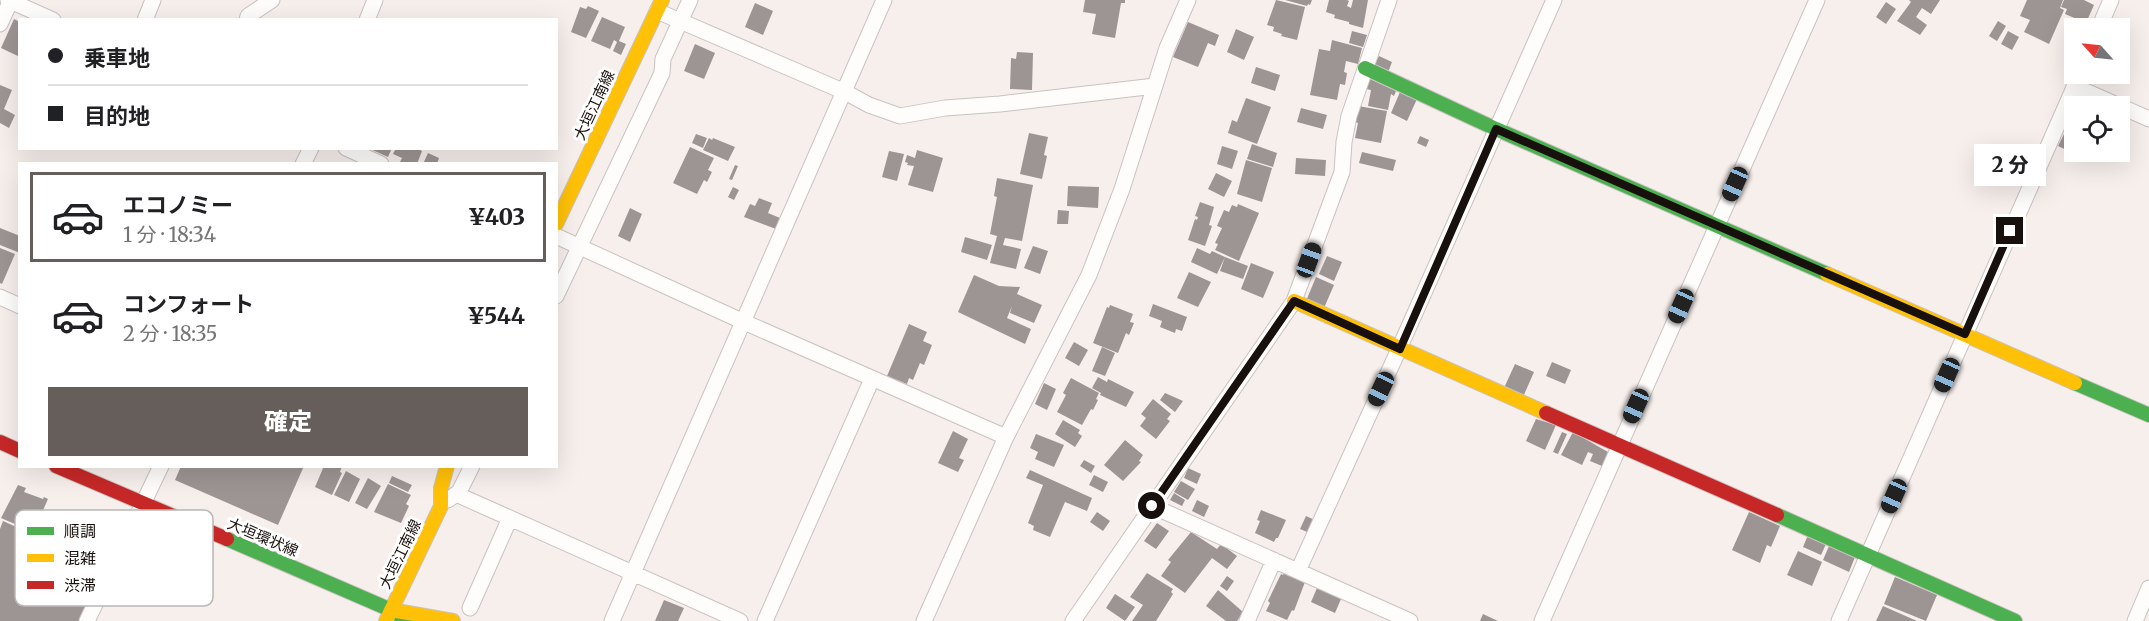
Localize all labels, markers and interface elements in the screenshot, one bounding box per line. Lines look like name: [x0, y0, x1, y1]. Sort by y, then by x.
north arrow: [2064, 18, 2130, 84]
map controls: [2064, 18, 2130, 162]
text: 乗車地: [84, 44, 150, 72]
street label: 大垣江南線: [570, 67, 618, 143]
button: locate: [2064, 96, 2130, 162]
text: 目的地: [84, 102, 150, 130]
callout: 2 分: [1974, 144, 2046, 186]
text: 2 分: [1992, 152, 2028, 177]
car: [1719, 164, 1751, 204]
icon: car: [51, 190, 105, 244]
text: エコノミー: [123, 191, 233, 219]
text: ¥403: [468, 203, 525, 231]
route end: [1996, 217, 2023, 244]
text: 1 分 · 18:34: [123, 222, 216, 247]
car: [1294, 240, 1324, 280]
car: [1665, 286, 1697, 326]
icon: car: [51, 289, 105, 343]
text: コンフォート: [123, 290, 254, 318]
text: ¥544: [467, 302, 525, 330]
text: 2 分 · 18:35: [123, 321, 217, 346]
car: [1931, 355, 1963, 395]
car: [1365, 369, 1397, 409]
car: [1620, 386, 1652, 426]
button: 確定: [48, 387, 528, 456]
car: [1878, 476, 1910, 516]
route start: [1138, 492, 1165, 519]
legend: [15, 510, 213, 606]
street label: 大垣環状線: [225, 514, 301, 560]
street label: 大垣江南線: [375, 516, 425, 592]
text: 順調: [64, 521, 96, 541]
text: 混雑: [64, 548, 96, 568]
text: 渋滞: [64, 575, 96, 595]

